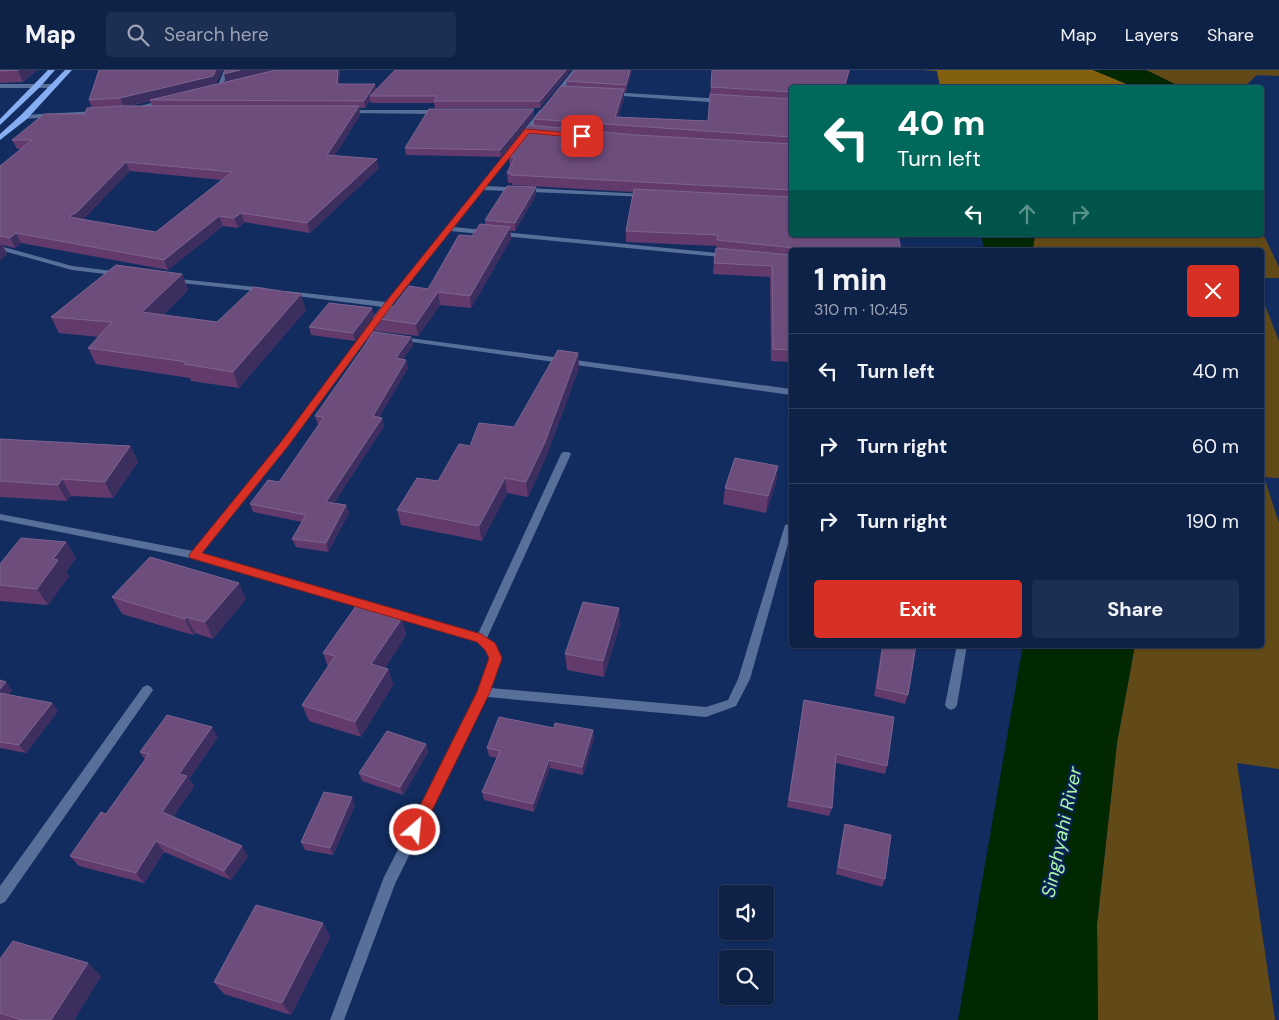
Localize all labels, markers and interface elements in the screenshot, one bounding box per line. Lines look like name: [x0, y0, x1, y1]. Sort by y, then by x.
search box: [106, 12, 456, 57]
text: Map: [25, 19, 76, 50]
icon: search: [124, 21, 152, 49]
text: Search here: [164, 22, 269, 47]
text: Map: [1061, 23, 1097, 47]
text: Layers: [1125, 23, 1179, 47]
text: Share: [1207, 23, 1254, 47]
text: 40 m: [897, 100, 986, 146]
icon: left: [814, 105, 879, 170]
pin: [561, 115, 603, 157]
icon: arrive: [568, 122, 596, 150]
text: Turn left: [897, 144, 981, 173]
icon: left: [960, 200, 988, 228]
icon: ahead: [1013, 200, 1041, 228]
icon: right: [1066, 200, 1094, 228]
text: 1 min: [814, 260, 887, 299]
button: close: [1187, 265, 1239, 317]
text: 310 m · 10:45: [814, 299, 908, 320]
icon: left: [814, 357, 842, 385]
text: Turn left: [857, 359, 935, 384]
text: 40 m: [1192, 359, 1239, 384]
icon: right: [814, 432, 842, 460]
text: Turn right: [857, 434, 947, 459]
text: 60 m: [1192, 434, 1239, 459]
icon: right: [814, 507, 842, 535]
text: Turn right: [857, 509, 947, 534]
text: 190 m: [1186, 509, 1239, 534]
button: Exit: [814, 580, 1022, 638]
button: Share: [1032, 580, 1239, 638]
water label: Singhyahi River: [1035, 764, 1088, 900]
position arrow: [388, 803, 440, 855]
map controls: [719, 885, 774, 1005]
button: sound: [719, 885, 774, 940]
button: search: [719, 950, 774, 1005]

